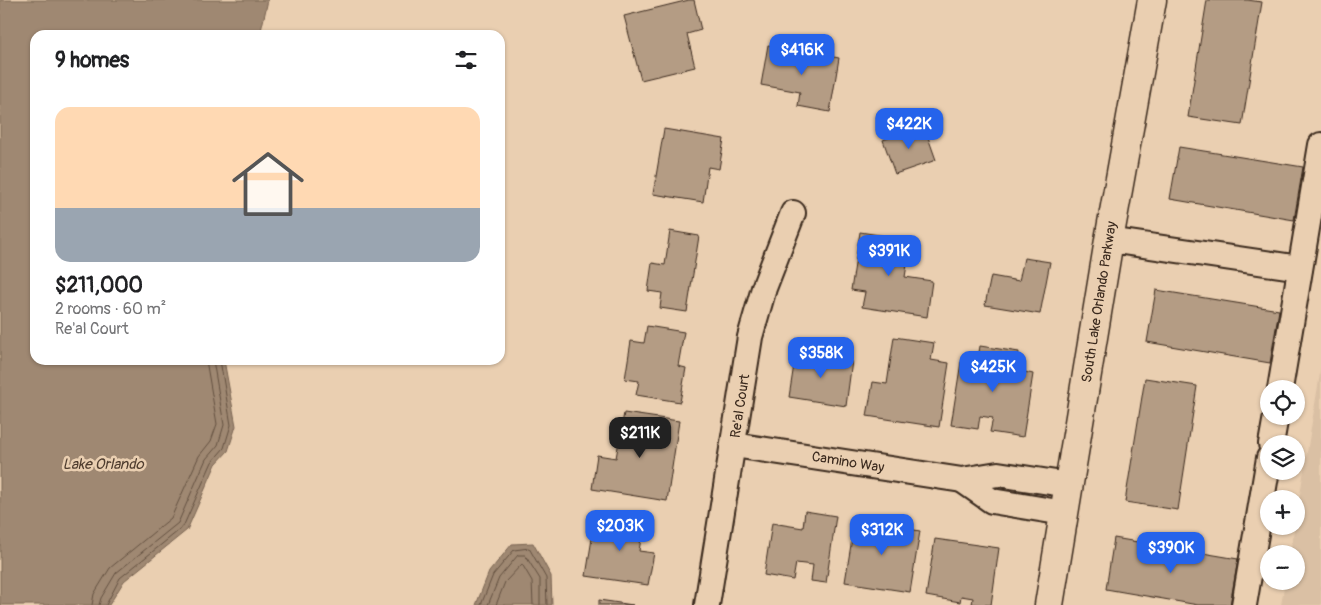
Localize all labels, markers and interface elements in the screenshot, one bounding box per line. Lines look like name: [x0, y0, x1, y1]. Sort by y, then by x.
pin: $416K: [767, 34, 837, 76]
text: $416K: [780, 40, 824, 60]
icon: filters: [452, 46, 480, 74]
text: 9 homes: [55, 47, 129, 74]
pin: $422K: [874, 108, 944, 150]
text: $422K: [886, 114, 932, 134]
icon: home: [223, 139, 313, 229]
street label: South Lake Orlando Parkway: [1078, 220, 1120, 384]
pin: $391K: [854, 234, 924, 277]
text: $391K: [868, 241, 910, 261]
text: $211,000: [55, 272, 143, 299]
text: 2 rooms · 60 m²: [55, 299, 166, 319]
text: Re'al Court: [55, 319, 129, 339]
pin: $358K: [786, 336, 856, 379]
text: $358K: [799, 343, 843, 363]
pin: $425K: [958, 350, 1028, 393]
text: $425K: [970, 357, 1016, 377]
street label: Re'al Court: [727, 372, 753, 439]
map controls: [1260, 380, 1305, 590]
button: locate: [1260, 380, 1305, 425]
pin: $211K: [605, 416, 675, 459]
text: $211K: [620, 423, 660, 443]
button: layers: [1260, 435, 1305, 480]
street label: Camino Way: [811, 448, 885, 476]
water label: Lake Orlando: [63, 455, 144, 474]
button: +: [1260, 490, 1305, 535]
pin: $203K: [585, 510, 655, 552]
pin: $312K: [847, 514, 917, 556]
text: $203K: [596, 516, 644, 536]
text: $312K: [861, 520, 903, 540]
pin: $390K: [1136, 532, 1206, 574]
text: $390K: [1148, 538, 1194, 558]
button: −: [1260, 545, 1305, 590]

